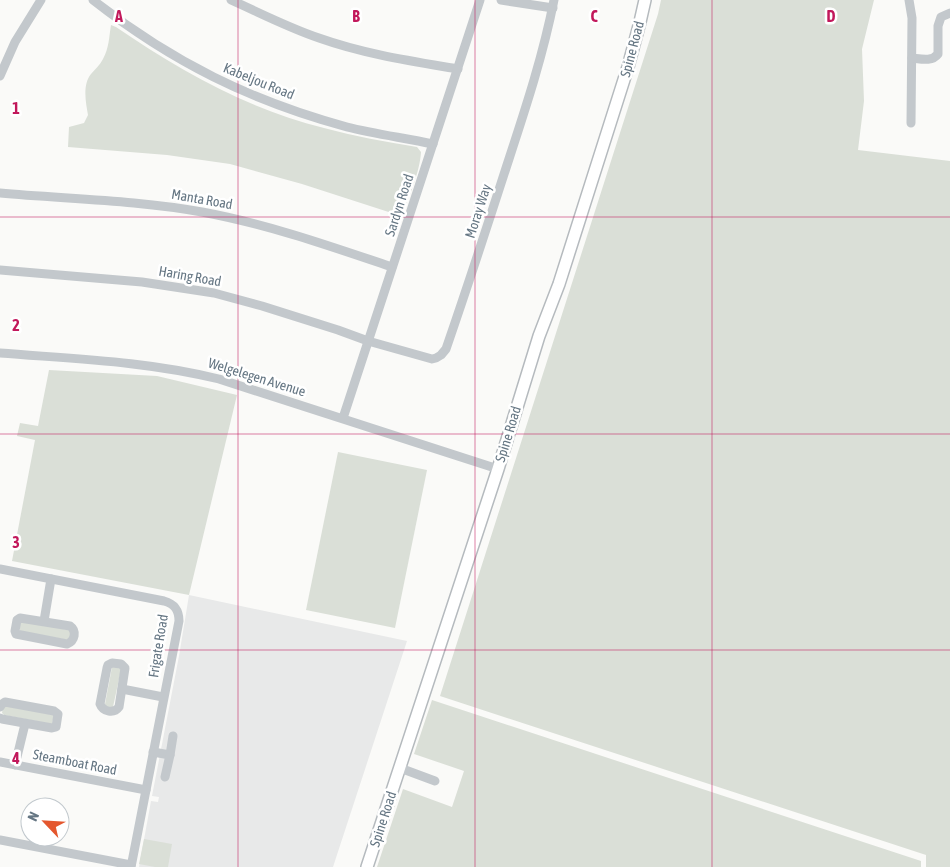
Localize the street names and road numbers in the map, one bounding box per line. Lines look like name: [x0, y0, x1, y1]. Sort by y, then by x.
street label: Spine Road: [617, 19, 647, 79]
street label: Kabeljou Road: [221, 60, 297, 102]
street label: Sardyn Road: [381, 172, 417, 238]
street label: Moray Way: [462, 182, 494, 240]
street label: Manta Road: [170, 186, 234, 212]
street label: Haring Road: [157, 263, 223, 289]
street label: Welgelegen Avenue: [206, 355, 308, 399]
street label: Spine Road: [492, 404, 524, 464]
street label: Frigate Road: [145, 613, 171, 679]
street label: Steamboat Road: [32, 746, 118, 778]
street label: Spine Road: [367, 789, 399, 849]

